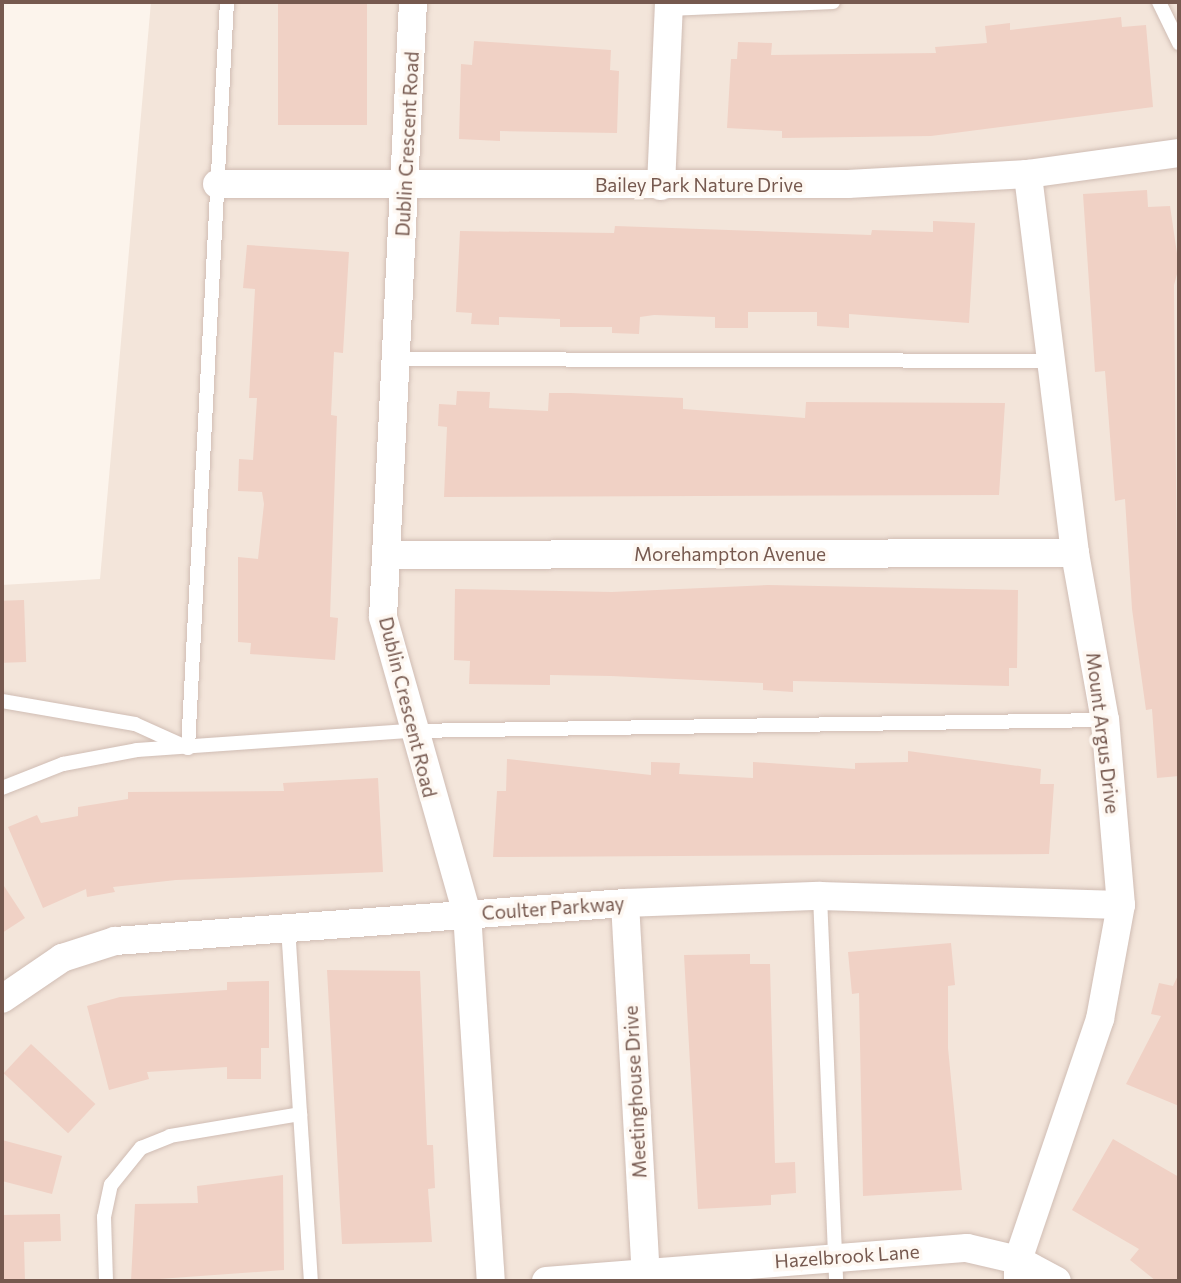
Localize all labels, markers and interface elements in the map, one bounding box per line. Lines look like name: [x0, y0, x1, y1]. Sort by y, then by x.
street label: Dublin Crescent Road: [391, 51, 423, 237]
street label: Bailey Park Nature Drive: [595, 174, 803, 196]
street label: Morehampton Avenue: [634, 543, 826, 565]
street label: Dublin Crescent Road: [375, 614, 441, 800]
street label: Mount Argus Drive: [1082, 651, 1124, 815]
street label: Coulter Parkway: [481, 892, 625, 924]
street label: Meetinghouse Drive: [619, 1005, 651, 1179]
street label: Hazelbrook Lane: [774, 1240, 920, 1272]

